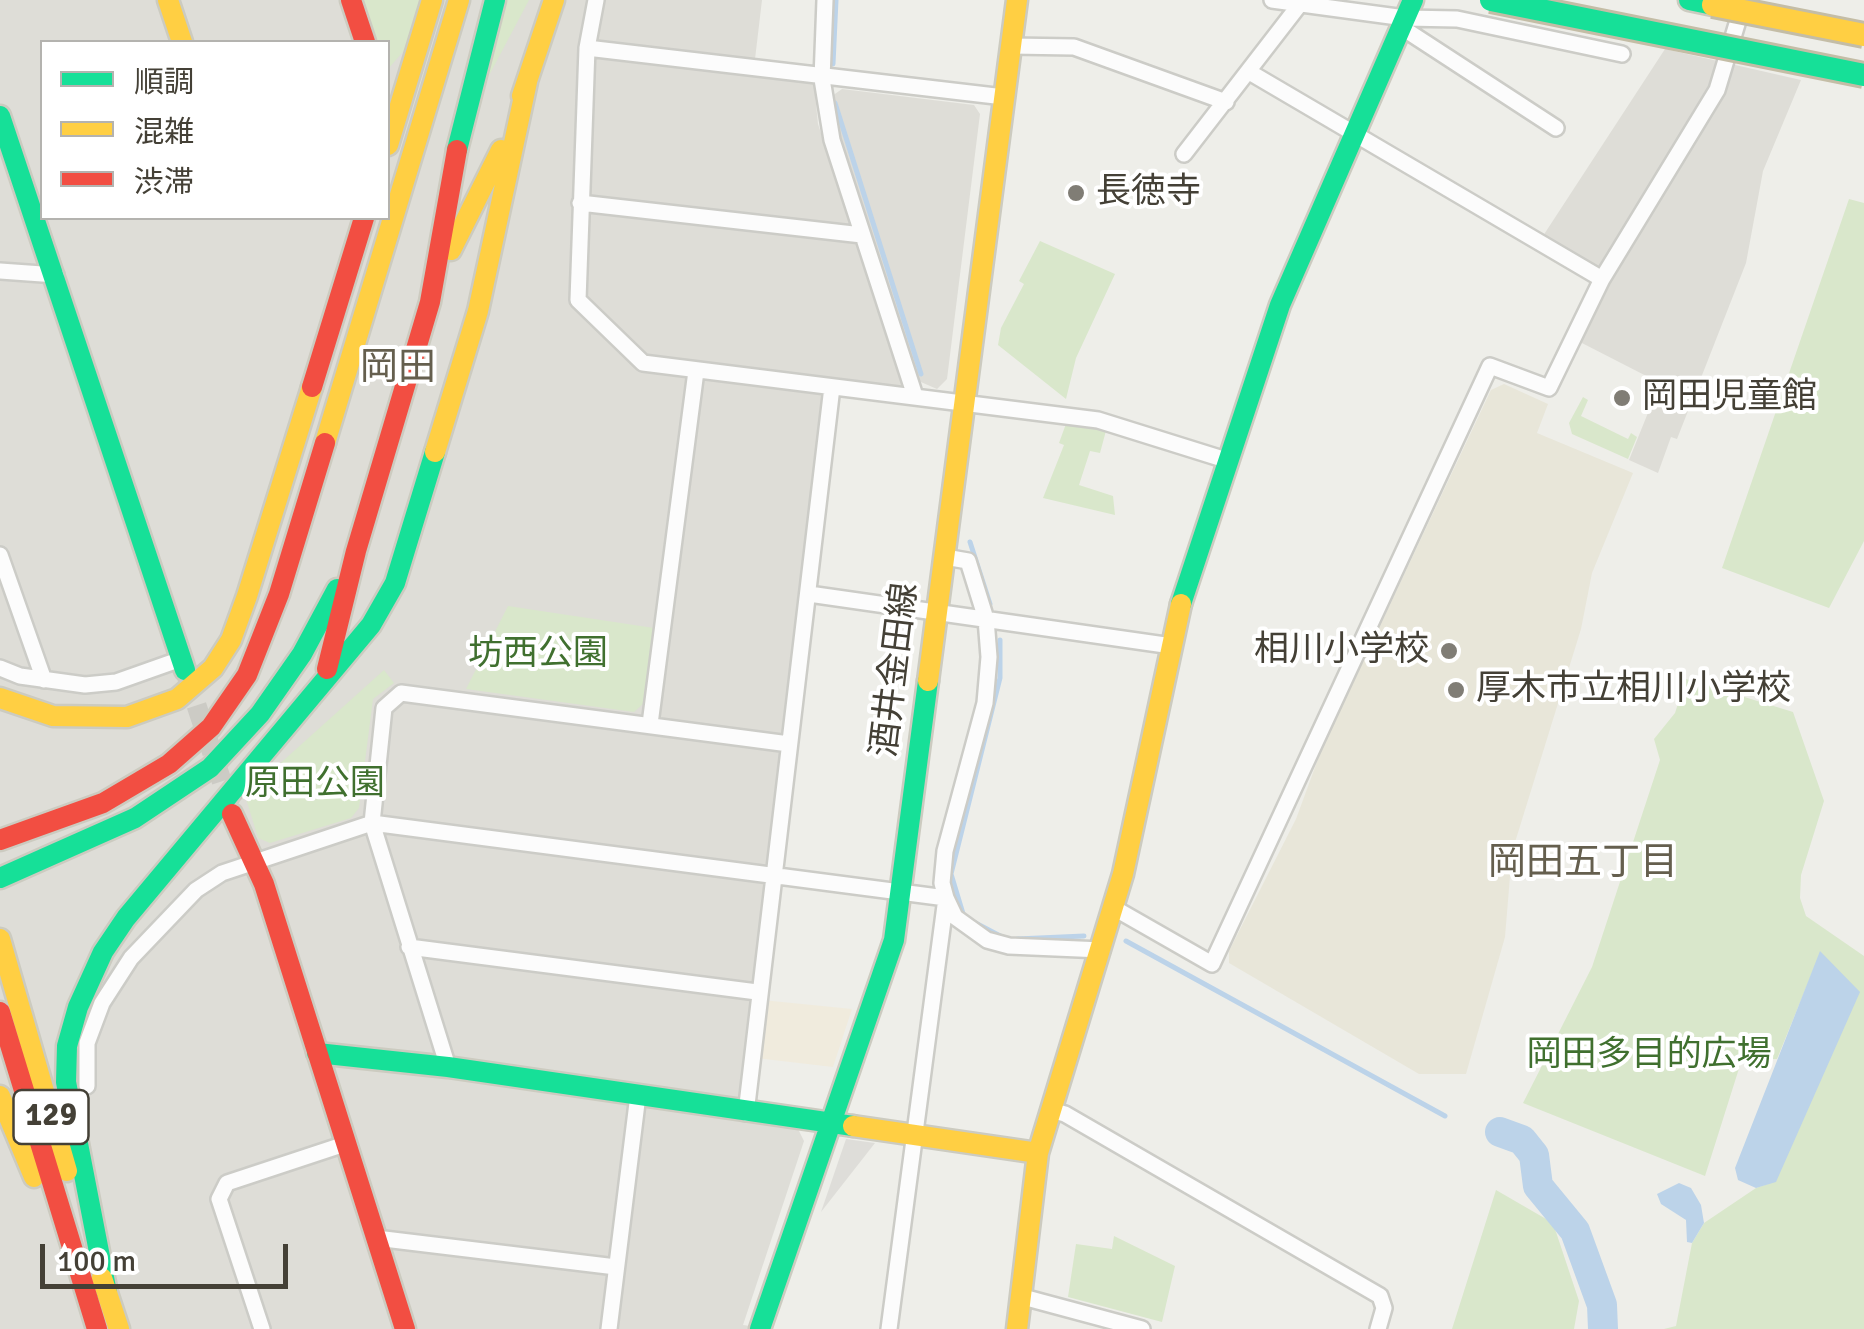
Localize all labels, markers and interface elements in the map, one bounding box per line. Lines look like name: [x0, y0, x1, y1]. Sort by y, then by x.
legend: [40, 40, 390, 220]
text: 順調: [134, 64, 194, 101]
text: 混雑: [134, 114, 194, 151]
text: 渋滞: [134, 164, 194, 201]
place label: 長徳寺: [1096, 172, 1201, 214]
marker: 長徳寺: [1065, 182, 1087, 204]
district label: 岡田: [360, 346, 436, 392]
place label: 岡田児童館: [1642, 377, 1817, 419]
marker: 岡田児童館: [1611, 387, 1633, 409]
street label: 酒井金田線: [864, 581, 928, 759]
place label: 相川小学校: [1254, 630, 1429, 672]
park label: 坊西公園: [468, 634, 608, 676]
marker: 相川小学校: [1438, 640, 1460, 662]
place label: 厚木市立相川小学校: [1476, 669, 1791, 711]
marker: 厚木市立相川小学校: [1445, 679, 1467, 701]
park label: 原田公園: [245, 764, 385, 806]
district label: 岡田五丁目: [1488, 841, 1678, 887]
park label: 岡田多目的広場: [1527, 1035, 1771, 1077]
road number: 129: [13, 1090, 88, 1144]
scale bar: [45, 1224, 292, 1286]
text: 100 m: [57, 1243, 136, 1280]

